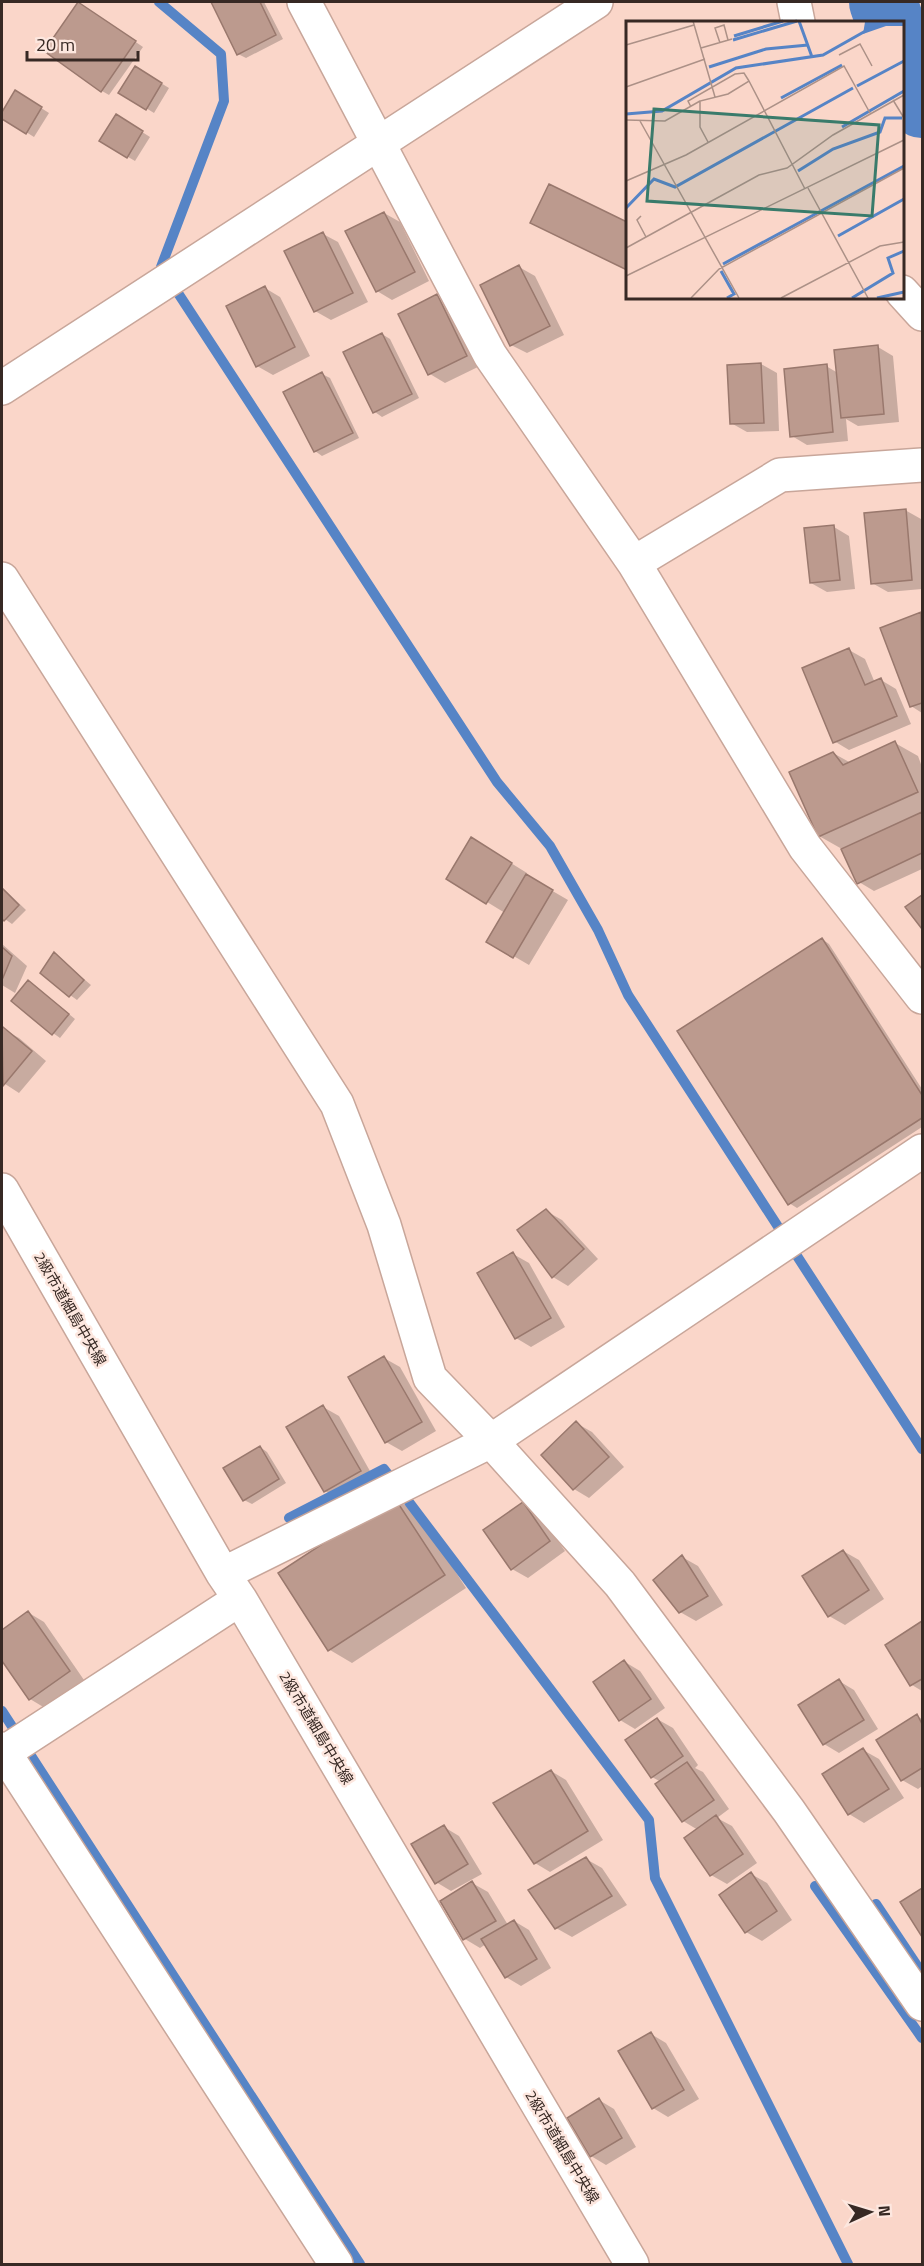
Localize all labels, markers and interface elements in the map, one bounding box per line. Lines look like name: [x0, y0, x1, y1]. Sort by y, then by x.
inset map: [626, 21, 903, 298]
scale bar: [27, 24, 138, 62]
text: 20 m: [36, 31, 75, 58]
street label: 2級市道細島中央線: [28, 1247, 112, 1370]
street label: 2級市道細島中央線: [274, 1667, 359, 1789]
street label: 2級市道細島中央線: [520, 2086, 605, 2208]
north arrow: [840, 2182, 900, 2242]
text: N: [873, 2205, 897, 2217]

